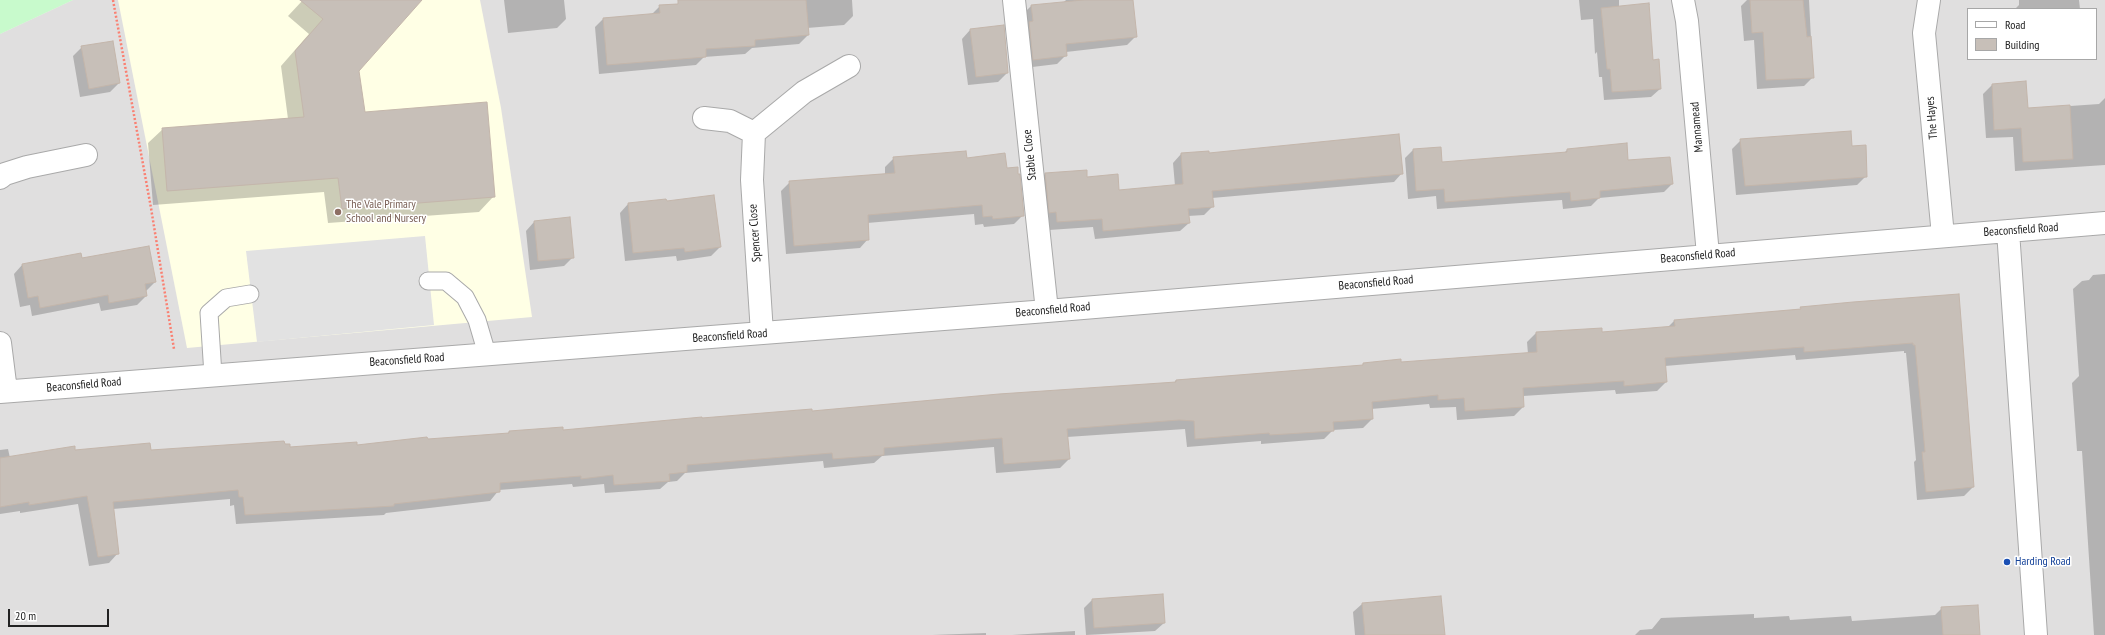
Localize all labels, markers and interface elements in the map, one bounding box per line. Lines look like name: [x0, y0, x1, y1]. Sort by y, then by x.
legend: [1967, 8, 2097, 60]
text: Road: [2005, 17, 2025, 32]
text: Building: [2005, 37, 2040, 52]
street label: The Hayes: [1923, 96, 1941, 140]
street label: Mannamead: [1688, 101, 1706, 153]
street label: Stable Close: [1020, 129, 1040, 181]
place label: The Vale Primary School and Nursery: [346, 198, 426, 226]
street label: Spencer Close: [746, 204, 764, 262]
marker: The Vale Primary School and Nursery: [333, 207, 343, 217]
street label: Beaconsfield Road: [1983, 220, 2059, 240]
street label: Beaconsfield Road: [1660, 246, 1736, 266]
street label: Beaconsfield Road: [1338, 273, 1414, 293]
street label: Beaconsfield Road: [1015, 300, 1091, 320]
street label: Beaconsfield Road: [692, 326, 768, 346]
street label: Beaconsfield Road: [369, 350, 445, 370]
street label: Beaconsfield Road: [46, 375, 122, 395]
place label: Harding Road: [2015, 555, 2071, 569]
marker: Harding Road: [2002, 557, 2012, 567]
scale bar: [10, 601, 111, 627]
text: 20 m: [15, 608, 36, 623]

